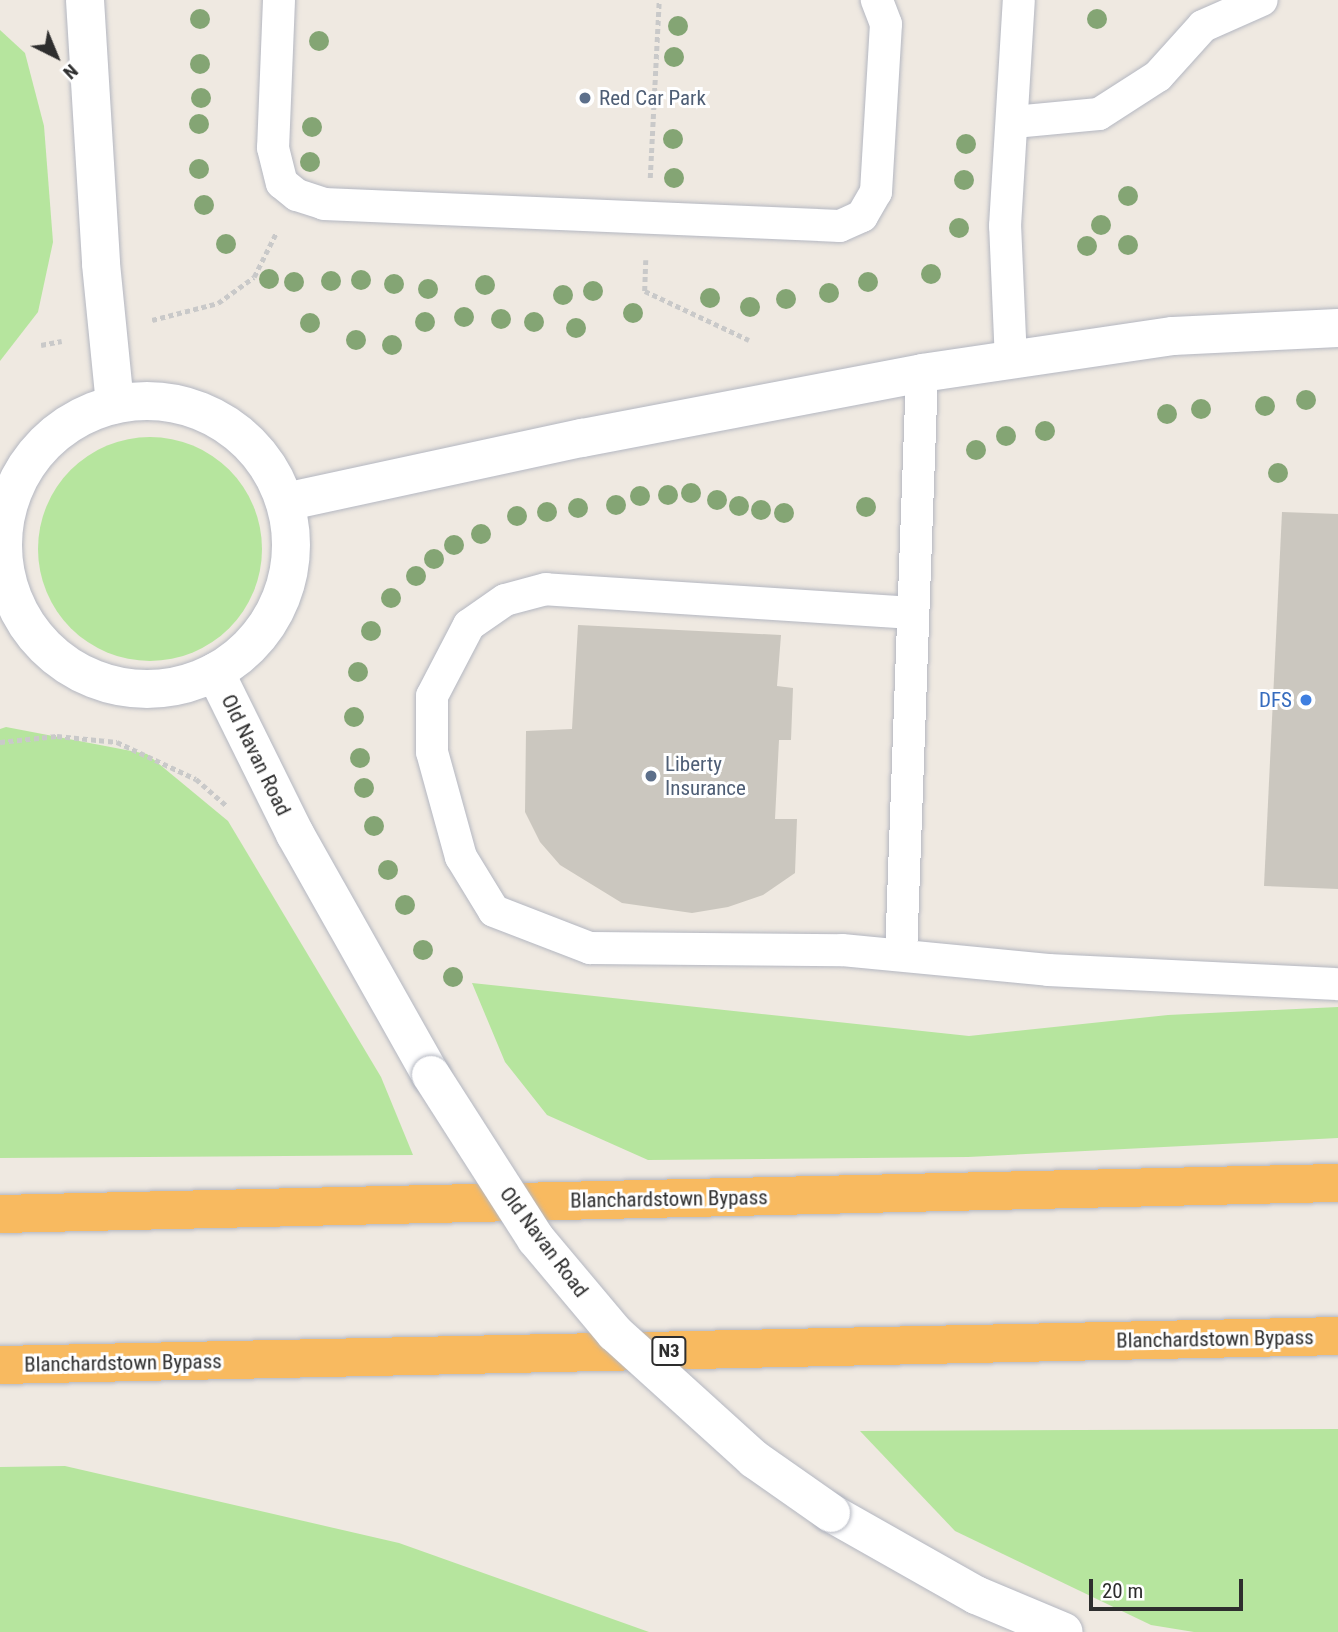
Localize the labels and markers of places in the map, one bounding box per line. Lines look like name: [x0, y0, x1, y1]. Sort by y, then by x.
place label: Red Car Park: [599, 85, 706, 111]
marker: Red Car Park: [577, 90, 593, 106]
place label: DFS: [1259, 687, 1292, 713]
marker: DFS: [1298, 692, 1314, 708]
place label: Liberty Insurance: [665, 751, 746, 801]
marker: Liberty Insurance: [643, 768, 659, 784]

